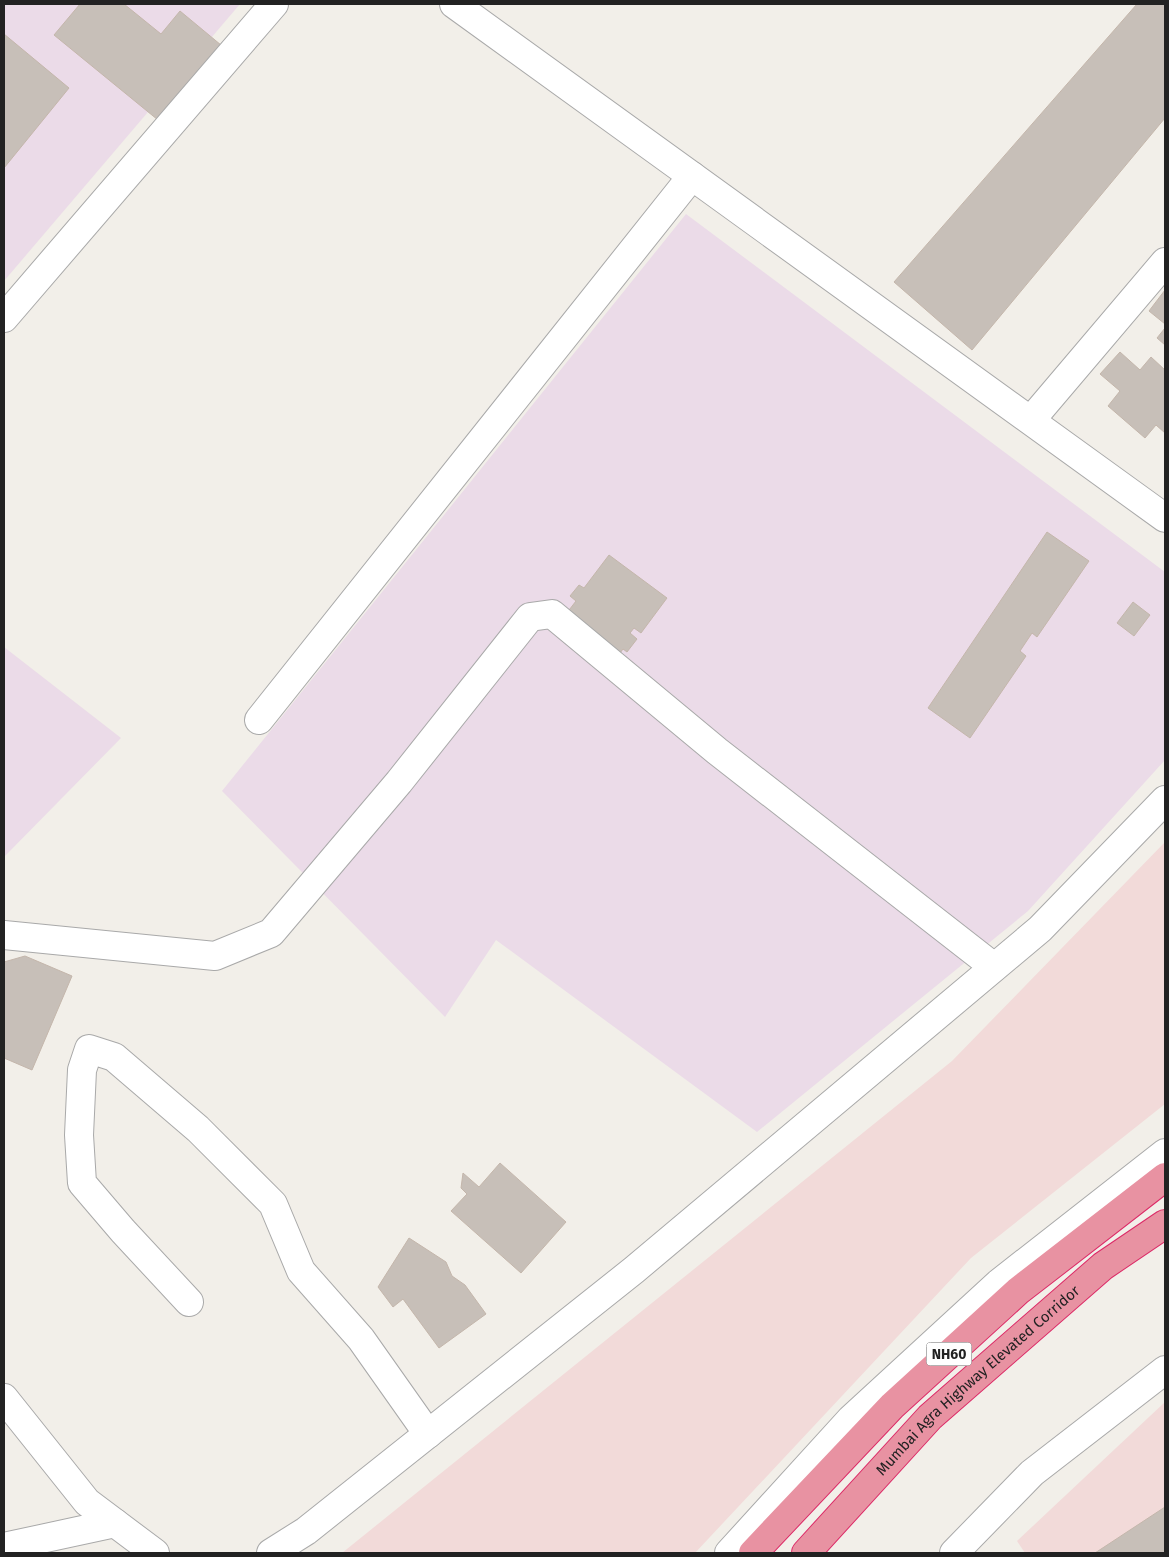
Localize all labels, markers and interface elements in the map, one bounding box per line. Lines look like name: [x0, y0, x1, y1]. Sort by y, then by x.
street label: Mumbai Agra Highway Elevated Corridor: [872, 1281, 1084, 1479]
road number: NH60: [926, 1342, 972, 1366]

